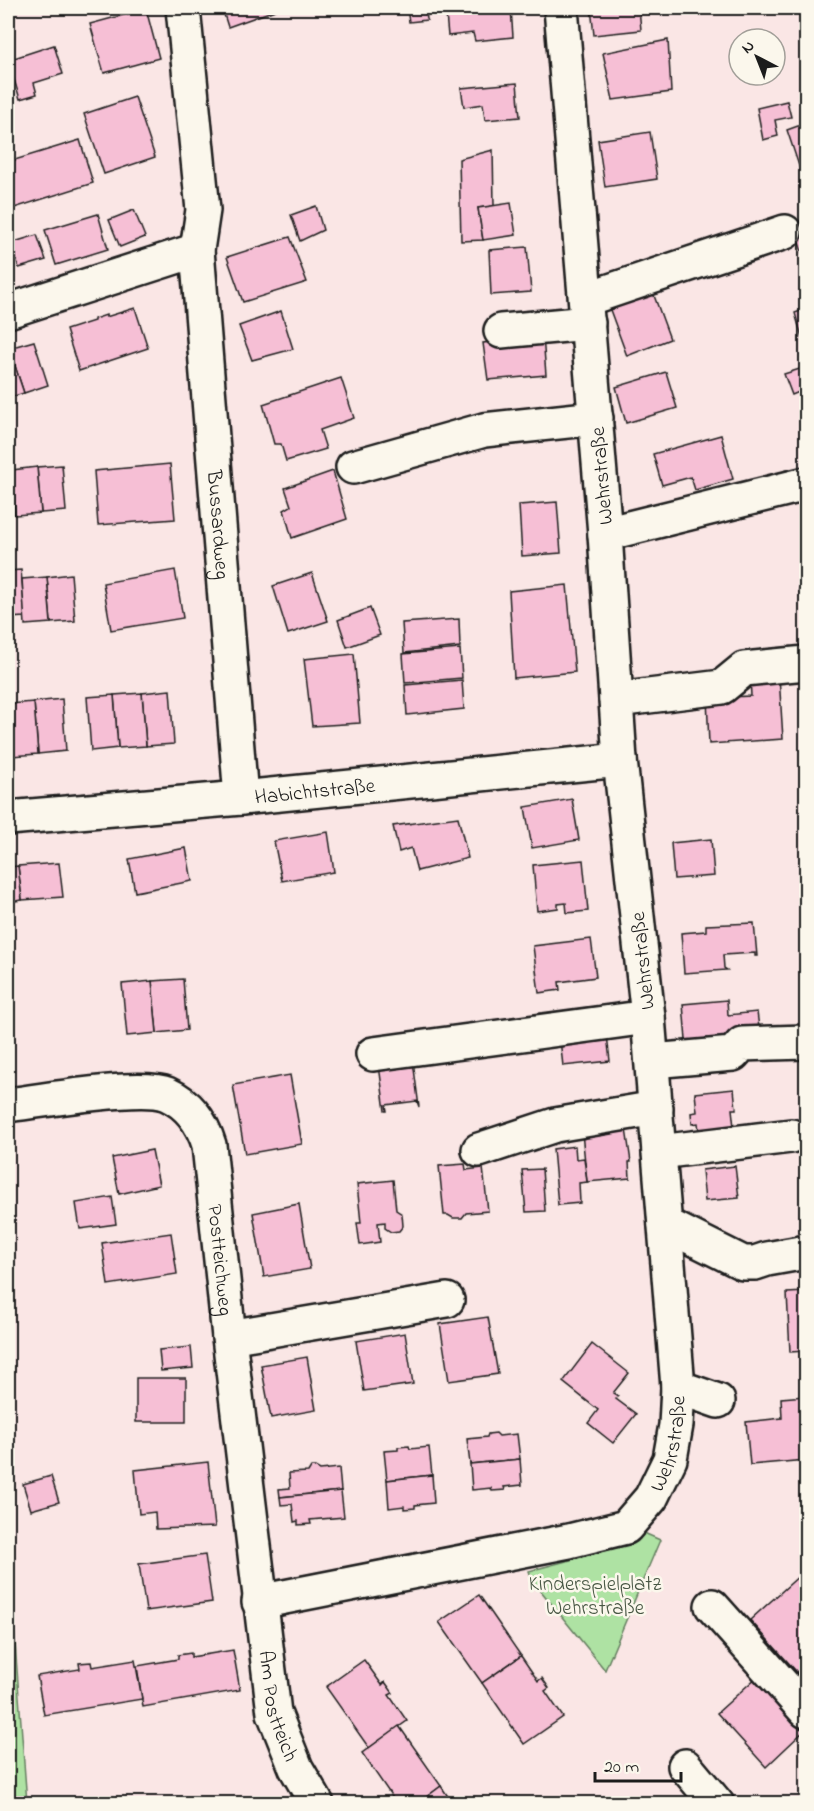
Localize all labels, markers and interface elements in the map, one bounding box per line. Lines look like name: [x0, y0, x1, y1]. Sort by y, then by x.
north arrow: [727, 27, 787, 87]
text: N: [736, 35, 760, 60]
street label: Wehrstraße: [584, 425, 622, 526]
street label: Bussardweg: [198, 468, 236, 581]
street label: Habichtstraße: [253, 772, 377, 814]
street label: Wehrstraße: [624, 910, 664, 1011]
street label: Postteichweg: [198, 1203, 240, 1318]
street label: Wehrstraße: [643, 1394, 695, 1497]
park label: Kinderspielplatz Wehrstraße: [529, 1570, 661, 1624]
street label: Am Postteich: [250, 1649, 305, 1766]
scale bar: [595, 1745, 680, 1783]
text: 20 m: [604, 1755, 639, 1781]

